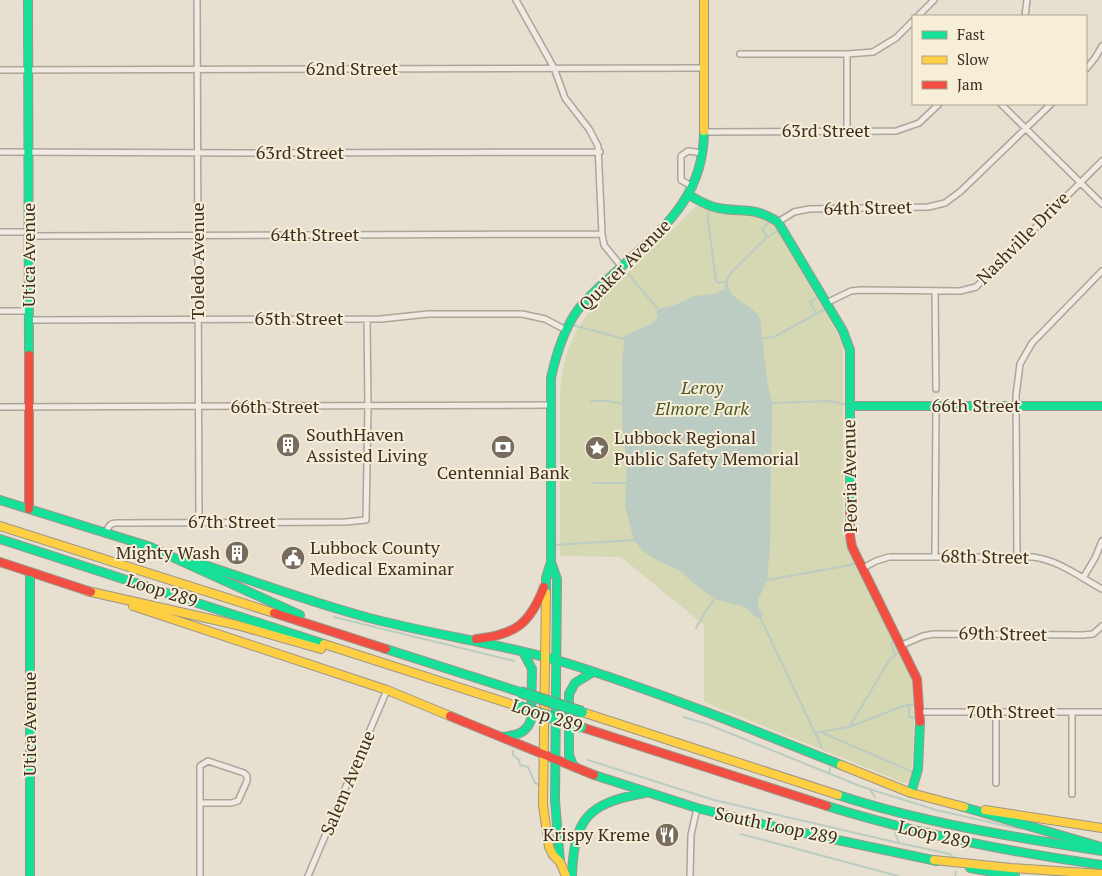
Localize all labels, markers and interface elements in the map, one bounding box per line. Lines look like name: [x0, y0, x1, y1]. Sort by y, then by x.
legend: [912, 15, 1087, 105]
text: Fast: [957, 24, 985, 44]
text: Slow: [957, 49, 990, 69]
street label: 62nd Street: [306, 56, 398, 80]
text: Jam: [957, 74, 983, 94]
street label: 63rd Street: [782, 118, 871, 142]
street label: 63rd Street: [256, 140, 345, 164]
street label: Nashville Drive: [971, 186, 1074, 289]
street label: 64th Street: [823, 194, 913, 220]
street label: Toledo Avenue: [185, 202, 209, 320]
street label: Utica Avenue: [16, 203, 40, 307]
street label: Quaker Avenue: [573, 213, 675, 315]
street label: 64th Street: [271, 222, 360, 246]
street label: 65th Street: [255, 306, 344, 330]
park label: Leroy Elmore Park: [654, 375, 749, 420]
street label: 66th Street: [932, 393, 1021, 417]
street label: 66th Street: [231, 394, 320, 418]
street label: Peoria Avenue: [836, 419, 862, 533]
place label: SouthHaven Assisted Living: [306, 422, 428, 467]
place label: Lubbock Regional Public Safety Memorial: [614, 425, 799, 470]
building icon: SouthHaven Assisted Living: [275, 432, 301, 458]
bank icon: Centennial Bank: [490, 434, 516, 460]
place icon: Lubbock Regional Public Safety Memorial: [584, 435, 610, 461]
place label: Centennial Bank: [437, 460, 570, 484]
street label: 67th Street: [188, 509, 276, 533]
place label: Lubbock County Medical Examinar: [310, 535, 454, 580]
place label: Mighty Wash: [116, 540, 220, 564]
building icon: Mighty Wash: [224, 540, 250, 566]
street label: 68th Street: [940, 543, 1030, 569]
public building icon: Lubbock County Medical Examinar: [280, 545, 306, 571]
street label: Loop 289: [124, 567, 201, 613]
street label: 69th Street: [958, 620, 1048, 646]
street label: Utica Avenue: [17, 672, 41, 776]
street label: Loop 289: [509, 692, 586, 738]
street label: 70th Street: [967, 699, 1056, 723]
street label: Salem Avenue: [314, 727, 380, 839]
street label: South Loop 289: [713, 800, 840, 850]
street label: Loop 289: [896, 814, 973, 854]
place label: Krispy Kreme: [543, 822, 650, 846]
restaurant icon: Krispy Kreme: [654, 822, 680, 848]

